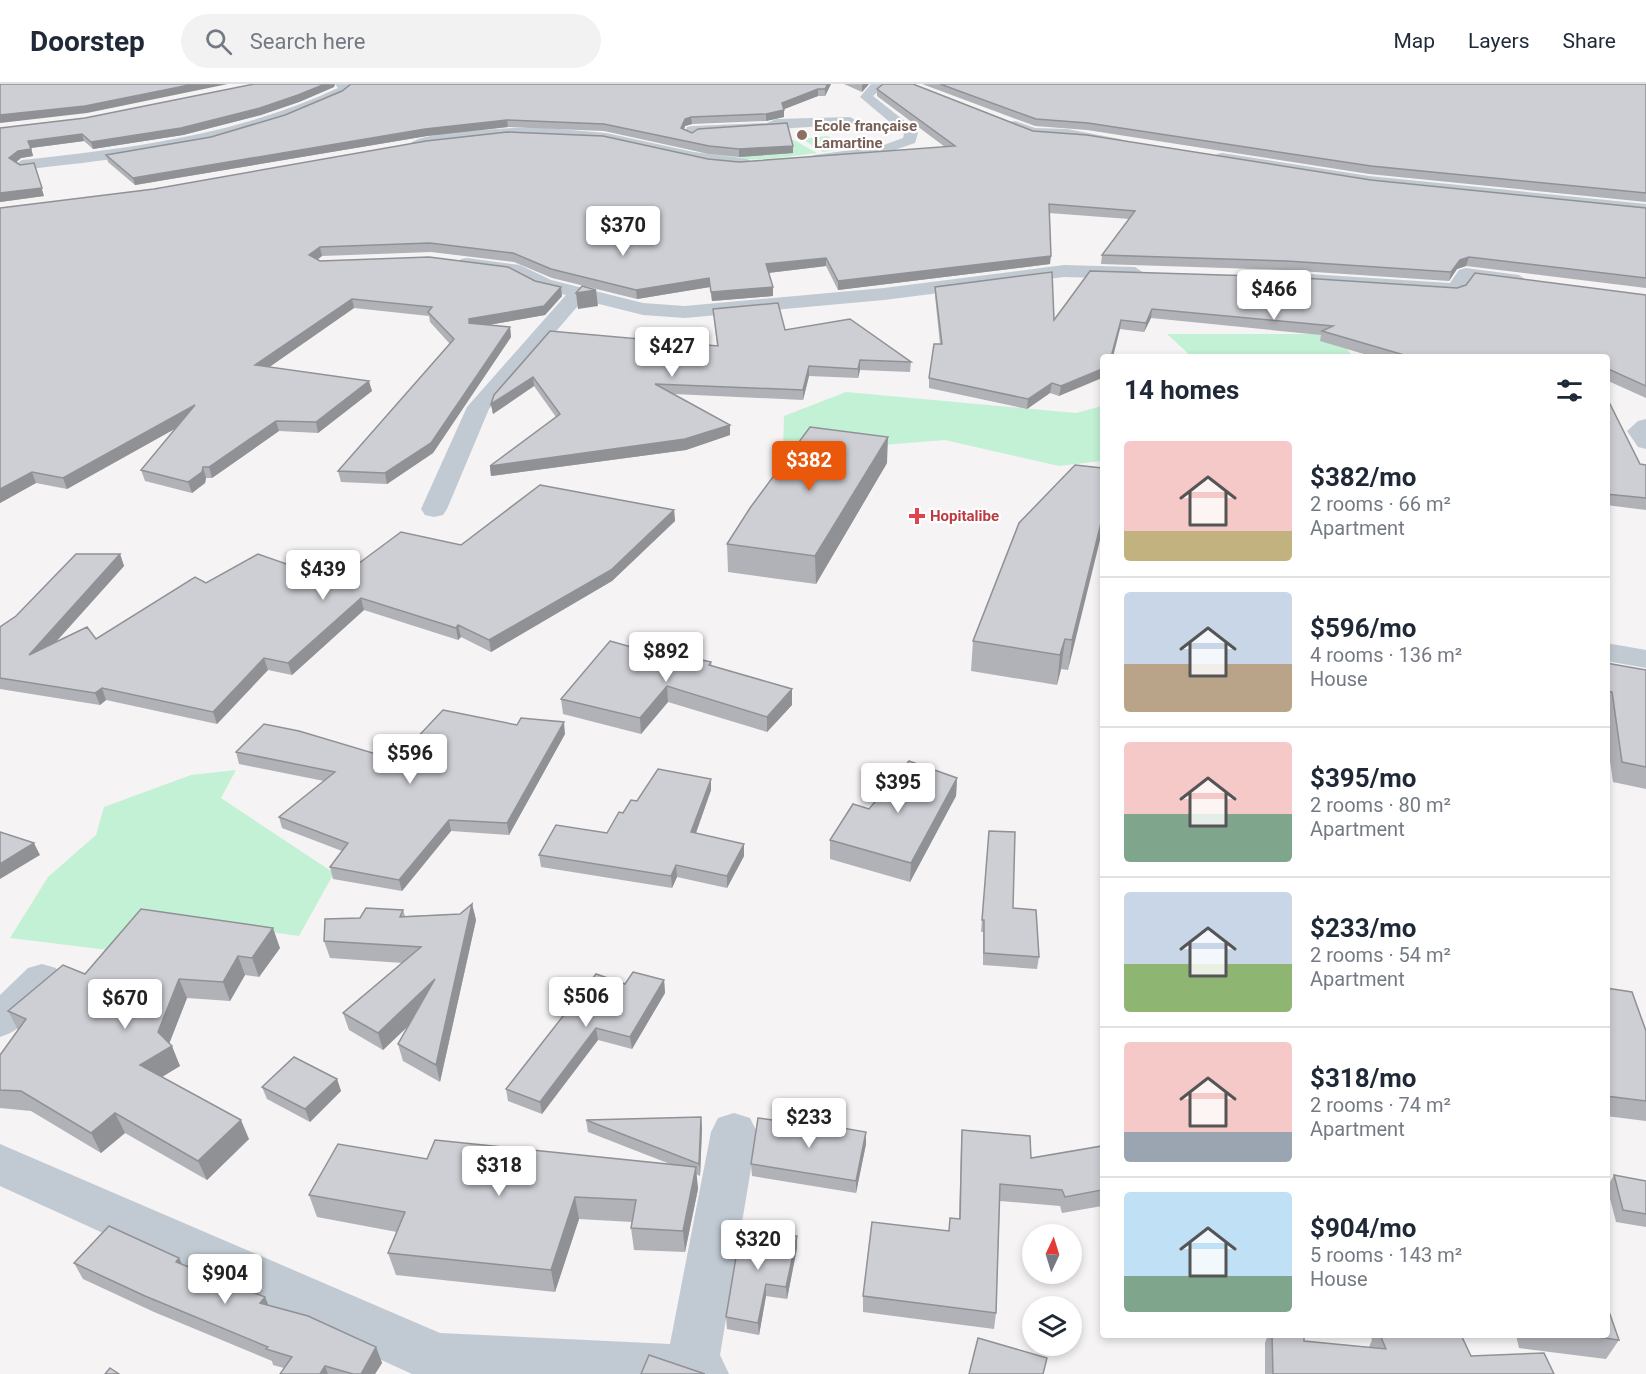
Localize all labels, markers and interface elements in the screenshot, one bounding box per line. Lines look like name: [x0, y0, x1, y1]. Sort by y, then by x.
search box: [181, 14, 601, 68]
text: Doorstep: [30, 25, 145, 58]
icon: search: [202, 25, 235, 58]
text: Search here: [250, 29, 366, 54]
text: Map: [1393, 29, 1435, 53]
text: Layers: [1468, 29, 1529, 53]
text: Share: [1562, 29, 1616, 53]
place label: Ecole française Lamartine: [814, 117, 917, 152]
marker: Ecole française Lamartine: [795, 128, 809, 142]
pin: $370: [587, 206, 659, 257]
text: $370: [600, 213, 646, 237]
pin: $466: [1238, 270, 1310, 321]
text: $466: [1251, 277, 1297, 301]
pin: $427: [636, 327, 708, 378]
text: $427: [649, 334, 695, 358]
icon: filters: [1553, 374, 1586, 407]
text: 14 homes: [1124, 375, 1239, 405]
pin: $382: [773, 441, 845, 492]
text: $382: [786, 448, 832, 472]
text: $382/mo: [1310, 462, 1417, 492]
icon: home: [1172, 465, 1244, 537]
text: 2 rooms · 66 m²: [1310, 492, 1451, 516]
marker: Hopitalibe: [908, 507, 926, 525]
place label: Hopitalibe: [930, 507, 999, 525]
text: Apartment: [1310, 516, 1405, 540]
pin: $439: [287, 550, 359, 601]
text: $439: [300, 557, 346, 581]
text: $596/mo: [1310, 613, 1417, 643]
icon: home: [1172, 616, 1244, 688]
pin: $892: [630, 632, 702, 683]
text: $892: [643, 639, 689, 663]
text: 4 rooms · 136 m²: [1310, 643, 1462, 667]
text: House: [1310, 667, 1368, 691]
pin: $596: [374, 734, 446, 785]
text: $596: [387, 741, 433, 765]
pin: $395: [862, 763, 934, 814]
text: $395/mo: [1310, 763, 1417, 793]
icon: home: [1172, 766, 1244, 838]
text: $395: [875, 770, 921, 794]
text: 2 rooms · 80 m²: [1310, 793, 1451, 817]
text: Apartment: [1310, 817, 1405, 841]
text: $233/mo: [1310, 913, 1417, 943]
icon: home: [1172, 916, 1244, 988]
text: 2 rooms · 54 m²: [1310, 943, 1451, 967]
text: Apartment: [1310, 967, 1405, 991]
pin: $506: [550, 977, 622, 1028]
pin: $670: [89, 979, 161, 1030]
text: $506: [563, 984, 609, 1008]
text: $670: [102, 986, 148, 1010]
text: $318/mo: [1310, 1063, 1417, 1093]
icon: home: [1172, 1066, 1244, 1138]
text: 2 rooms · 74 m²: [1310, 1093, 1451, 1117]
pin: $233: [773, 1098, 845, 1149]
text: $233: [786, 1105, 832, 1129]
text: Apartment: [1310, 1117, 1405, 1141]
pin: $318: [463, 1146, 535, 1197]
text: $318: [476, 1153, 522, 1177]
text: $904/mo: [1310, 1213, 1417, 1243]
icon: home: [1172, 1216, 1244, 1288]
pin: $320: [722, 1220, 794, 1271]
north arrow: [1022, 1224, 1082, 1284]
map controls: [1022, 1224, 1082, 1356]
text: $320: [735, 1227, 781, 1251]
text: 5 rooms · 143 m²: [1310, 1243, 1462, 1267]
pin: $904: [189, 1254, 261, 1305]
text: $904: [202, 1261, 248, 1285]
text: House: [1310, 1267, 1368, 1291]
button: layers: [1022, 1296, 1082, 1356]

